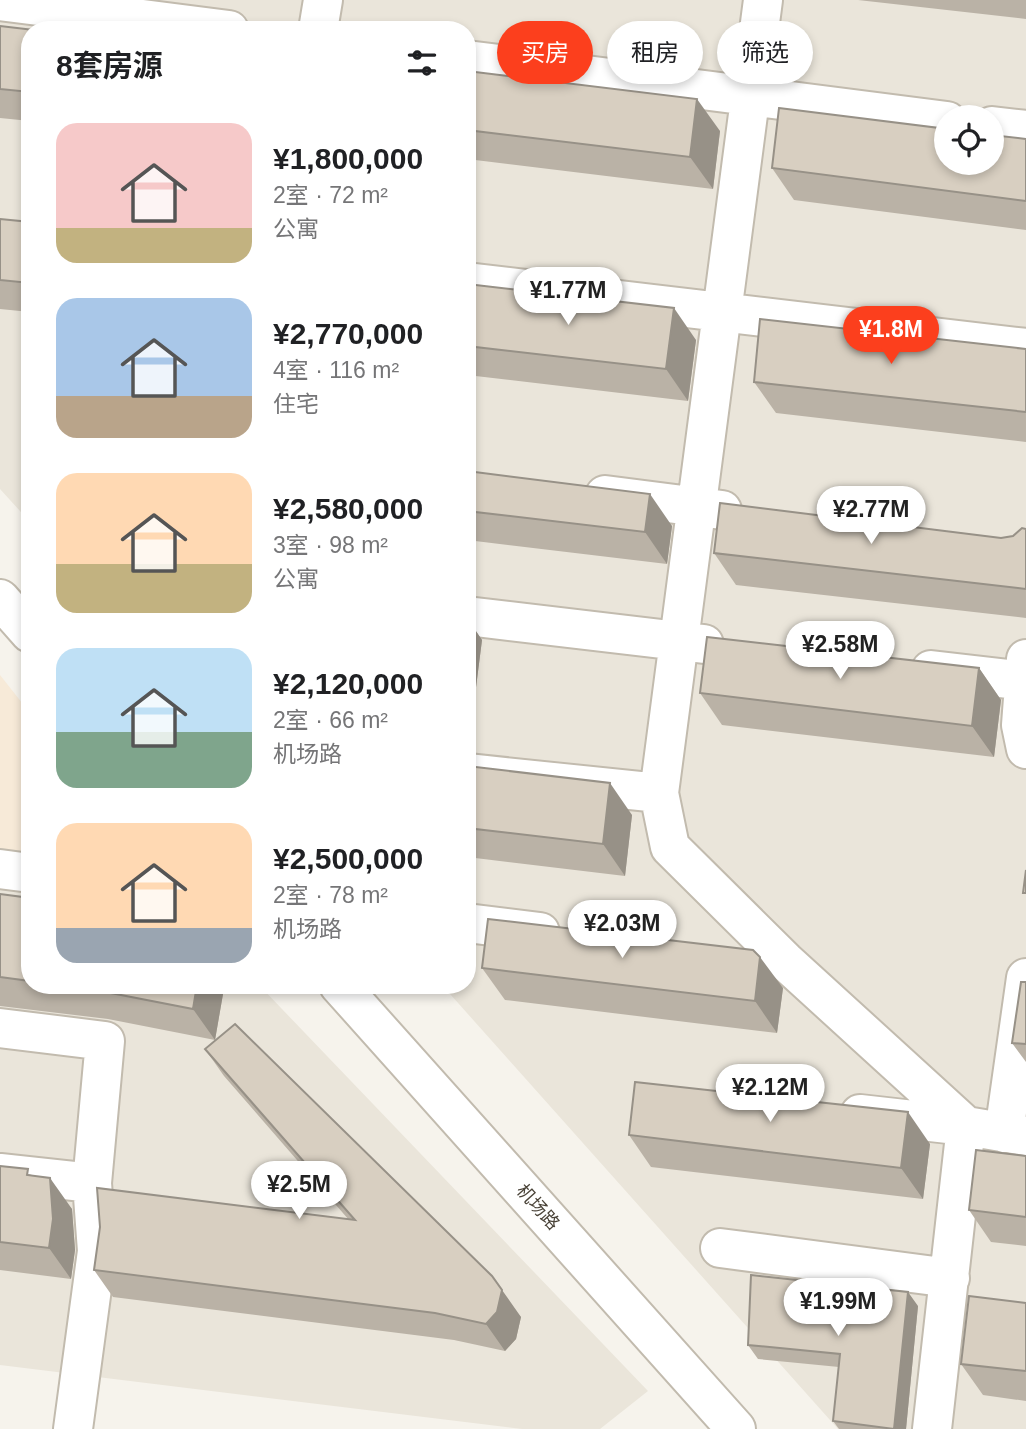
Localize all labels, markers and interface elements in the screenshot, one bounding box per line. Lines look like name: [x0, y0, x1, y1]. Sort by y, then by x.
chip: 买房: [497, 21, 593, 84]
chip: 租房: [607, 21, 703, 84]
chip: 筛选: [717, 21, 813, 84]
icon: filters: [403, 44, 441, 82]
text: 8套房源: [56, 49, 163, 82]
map controls: [934, 105, 1004, 175]
button: locate: [934, 105, 1004, 175]
text: ¥1,800,000: [273, 142, 423, 175]
icon: home: [112, 151, 196, 235]
text: 2室 · 72 m²: [273, 182, 388, 208]
text: 公寓: [273, 216, 319, 242]
pin: ¥1.77M: [511, 268, 625, 327]
text: ¥1.77M: [530, 277, 606, 303]
pin: ¥1.8M: [842, 306, 940, 366]
text: ¥1.8M: [859, 316, 923, 342]
text: ¥2,770,000: [273, 317, 423, 350]
icon: home: [112, 326, 196, 410]
text: 4室 · 116 m²: [273, 357, 399, 383]
text: 住宅: [273, 391, 319, 417]
pin: ¥2.77M: [814, 486, 928, 546]
text: ¥2,580,000: [273, 492, 423, 525]
text: ¥2.77M: [833, 496, 909, 522]
icon: home: [112, 501, 196, 585]
text: 3室 · 98 m²: [273, 532, 388, 558]
text: 公寓: [273, 566, 319, 592]
pin: ¥2.58M: [783, 622, 897, 681]
text: ¥2.58M: [802, 631, 878, 657]
text: ¥2,120,000: [273, 667, 423, 700]
icon: home: [112, 676, 196, 760]
text: 2室 · 66 m²: [273, 707, 388, 733]
text: 机场路: [273, 741, 342, 767]
text: ¥2,500,000: [273, 842, 423, 875]
icon: home: [112, 851, 196, 935]
text: 2室 · 78 m²: [273, 882, 388, 908]
pin: ¥2.03M: [565, 900, 679, 960]
text: ¥2.03M: [584, 910, 660, 936]
text: 机场路: [273, 916, 342, 942]
pin: ¥2.12M: [713, 1064, 827, 1124]
text: ¥2.12M: [732, 1074, 808, 1100]
pin: ¥2.5M: [250, 1162, 348, 1221]
text: ¥2.5M: [267, 1171, 331, 1197]
street label: 机场路: [513, 1180, 563, 1234]
pin: ¥1.99M: [781, 1278, 895, 1338]
text: ¥1.99M: [800, 1288, 876, 1314]

